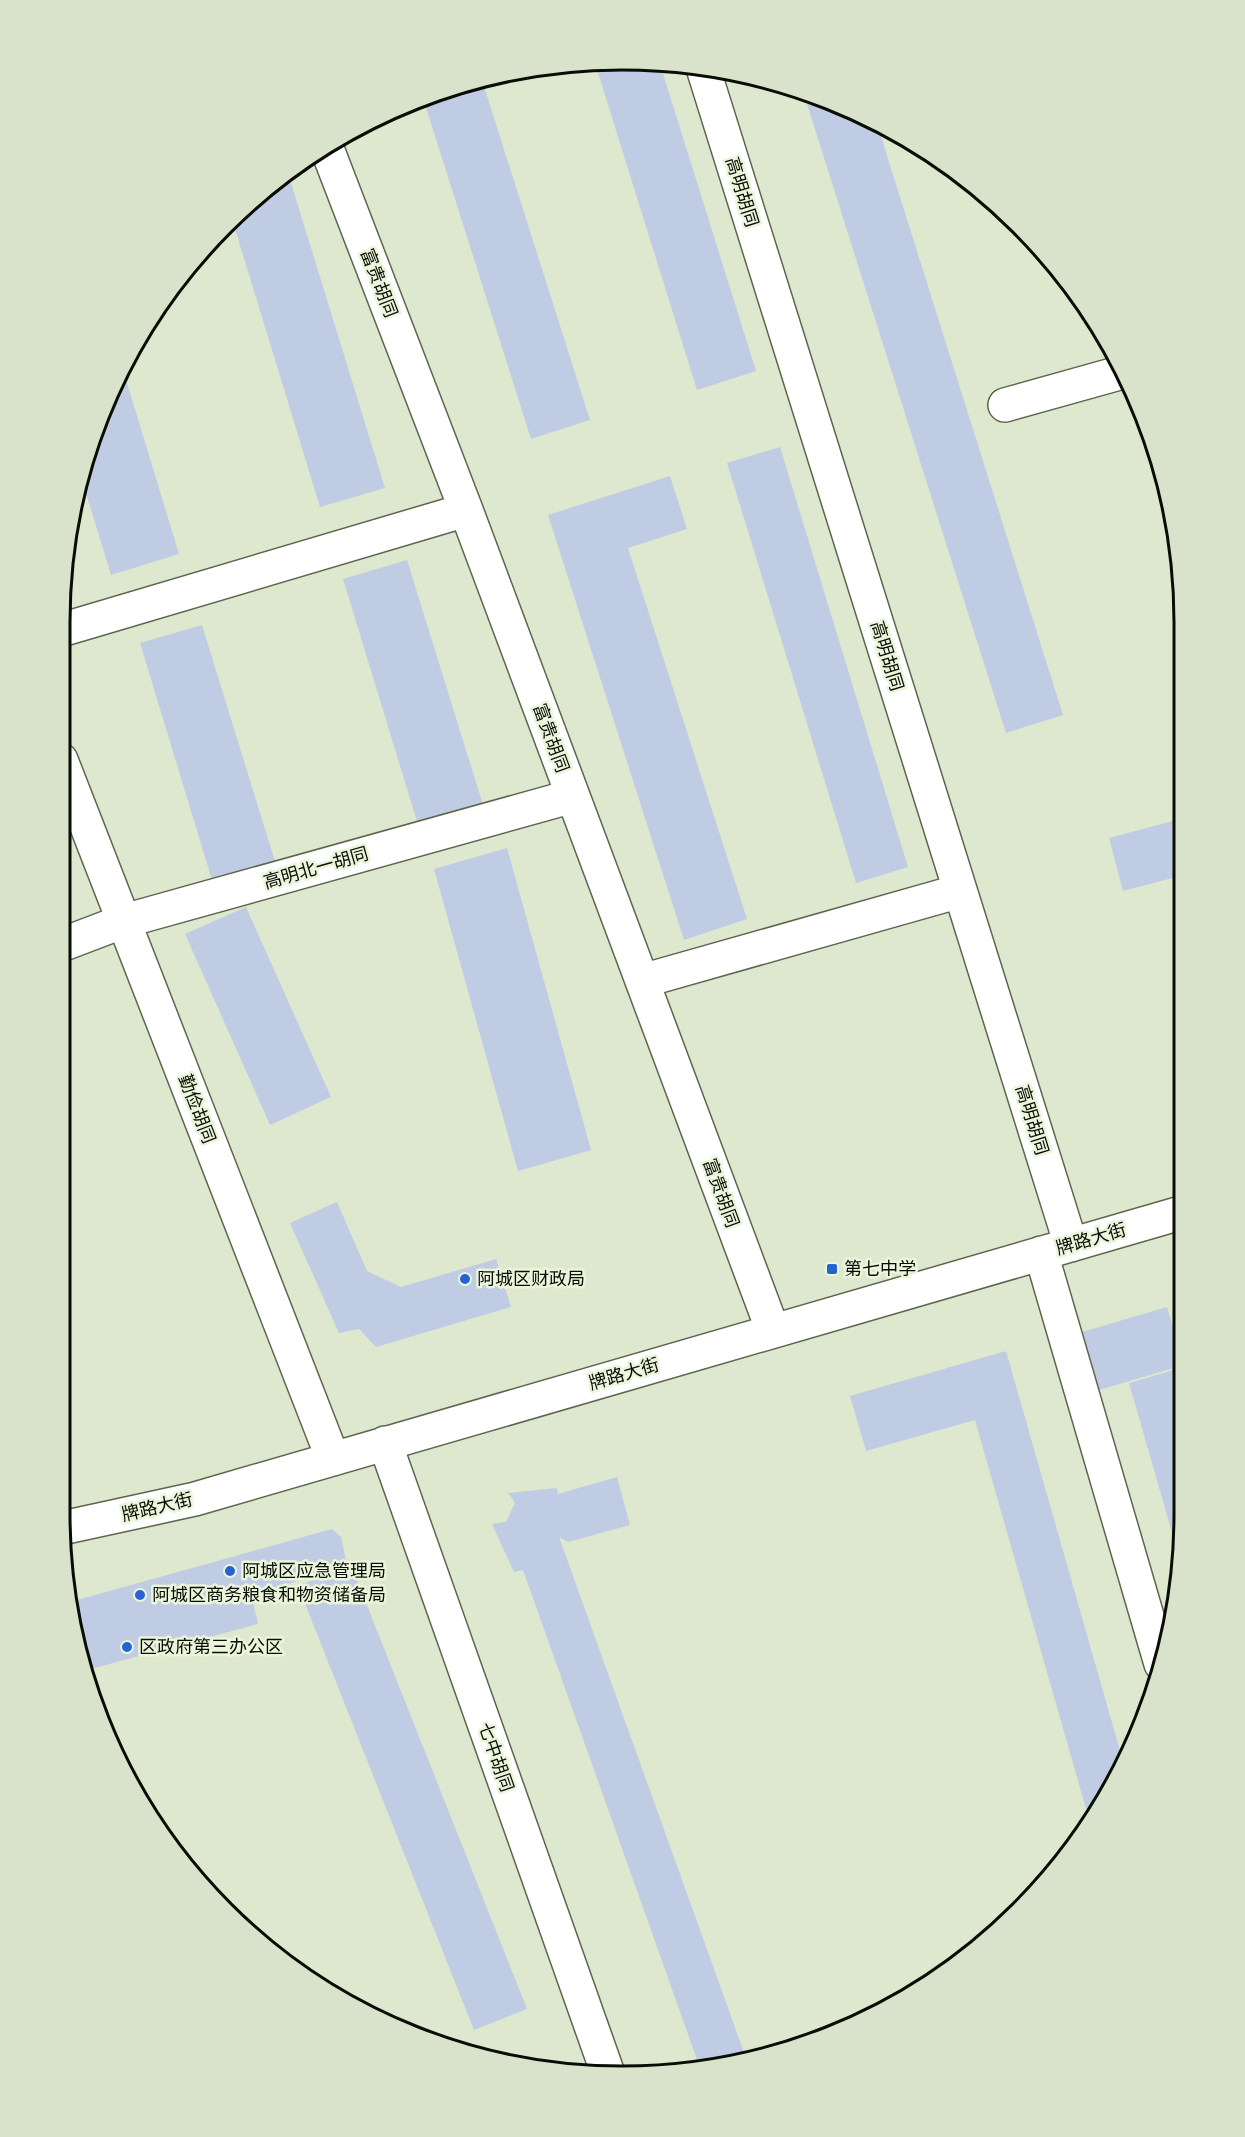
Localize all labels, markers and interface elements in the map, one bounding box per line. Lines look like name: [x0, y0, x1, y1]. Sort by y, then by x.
street label: 高明胡同: [722, 154, 763, 229]
street label: 富贵胡同: [357, 245, 402, 320]
street label: 高明胡同: [867, 618, 908, 693]
street label: 富贵胡同: [529, 700, 574, 775]
street label: 高明北一胡同: [261, 843, 371, 892]
street label: 勤俭胡同: [175, 1071, 220, 1146]
street label: 高明胡同: [1012, 1082, 1053, 1157]
street label: 富贵胡同: [699, 1155, 744, 1230]
street label: 牌路大街: [1053, 1219, 1128, 1259]
place label: 第七中学: [844, 1258, 916, 1279]
marker: 第七中学: [825, 1262, 839, 1276]
place label: 阿城区财政局: [477, 1268, 585, 1289]
marker: 阿城区财政局: [458, 1272, 472, 1286]
street label: 牌路大街: [586, 1354, 661, 1394]
street label: 牌路大街: [119, 1488, 194, 1525]
place label: 阿城区应急管理局: [242, 1560, 386, 1581]
marker: 阿城区应急管理局: [223, 1564, 237, 1578]
place label: 阿城区商务粮食和物资储备局: [152, 1584, 386, 1605]
marker: 阿城区商务粮食和物资储备局: [133, 1588, 147, 1602]
place label: 区政府第三办公区: [139, 1636, 283, 1657]
marker: 区政府第三办公区: [120, 1640, 134, 1654]
street label: 七中胡同: [475, 1719, 518, 1794]

